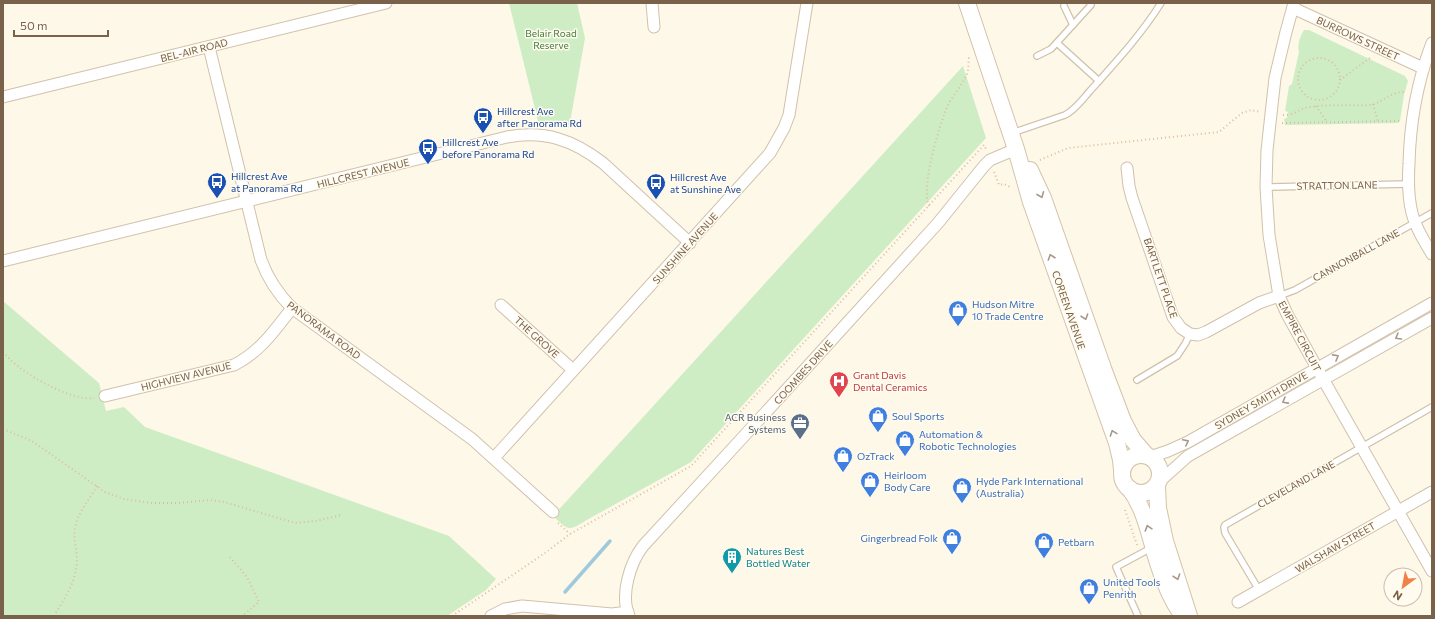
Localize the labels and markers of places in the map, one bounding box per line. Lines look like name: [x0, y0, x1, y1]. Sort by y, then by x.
place label: Hillcrest Ave after Panorama Rd: [497, 105, 582, 129]
bus stop icon: Hillcrest Ave after Panorama Rd: [472, 106, 494, 134]
place label: Hillcrest Ave before Panorama Rd: [442, 136, 534, 160]
bus stop icon: Hillcrest Ave before Panorama Rd: [417, 137, 439, 165]
place label: Hillcrest Ave at Panorama Rd: [231, 170, 303, 194]
bus stop icon: Hillcrest Ave at Panorama Rd: [206, 171, 228, 199]
place label: Hillcrest Ave at Sunshine Ave: [670, 171, 741, 195]
bus stop icon: Hillcrest Ave at Sunshine Ave: [645, 172, 667, 200]
place label: Hudson Mitre 10 Trade Centre: [972, 298, 1043, 322]
shop icon: Hudson Mitre 10 Trade Centre: [947, 299, 969, 327]
place label: Grant Davis Dental Ceramics: [853, 369, 928, 393]
hospital icon: Grant Davis Dental Ceramics: [828, 370, 850, 398]
shop icon: Soul Sports: [867, 405, 889, 433]
place label: Soul Sports: [892, 410, 945, 422]
place label: ACR Business Systems: [725, 411, 786, 435]
office icon: ACR Business Systems: [789, 412, 811, 440]
place label: Automation & Robotic Technologies: [919, 428, 1017, 452]
shop icon: Automation & Robotic Technologies: [894, 429, 916, 457]
shop icon: OzTrack: [832, 445, 854, 473]
place label: OzTrack: [857, 450, 895, 462]
place label: Heirloom Body Care: [884, 469, 930, 493]
shop icon: Heirloom Body Care: [859, 470, 881, 498]
place label: Hyde Park International (Australia): [976, 475, 1083, 499]
shop icon: Hyde Park International (Australia): [951, 476, 973, 504]
shop icon: Gingerbread Folk: [941, 527, 963, 555]
shop icon: Petbarn: [1033, 531, 1055, 559]
place label: Gingerbread Folk: [860, 532, 939, 544]
place label: Petbarn: [1058, 536, 1094, 548]
place label: Natures Best Bottled Water: [746, 545, 810, 569]
building icon: Natures Best Bottled Water: [721, 546, 743, 574]
place label: United Tools Penrith: [1103, 576, 1161, 600]
shop icon: United Tools Penrith: [1078, 577, 1100, 605]

